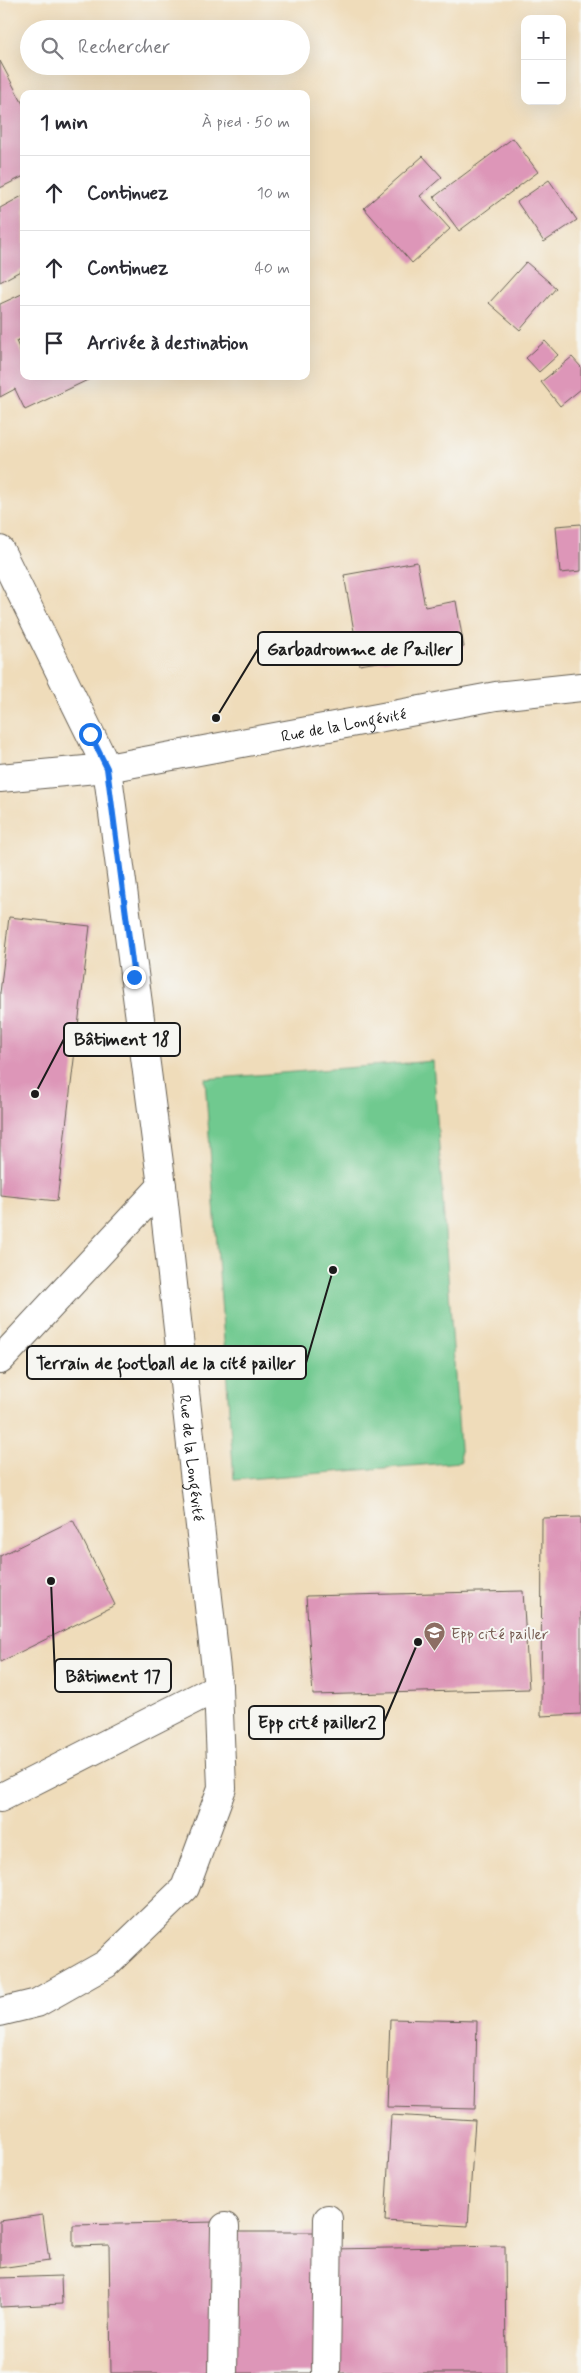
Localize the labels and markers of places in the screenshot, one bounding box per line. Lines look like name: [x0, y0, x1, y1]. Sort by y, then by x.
callout: Garbadromme de Pailler: [258, 632, 462, 665]
callout: Bâtiment 18: [64, 1023, 180, 1056]
callout: Terrain de football de la cité pailler: [27, 1346, 306, 1379]
school or university icon: Epp cité pailler: [423, 1621, 447, 1652]
place label: Epp cité pailler: [451, 1624, 549, 1645]
callout: Bâtiment 17: [55, 1659, 171, 1692]
callout: Epp cité pailler2: [249, 1706, 384, 1739]

